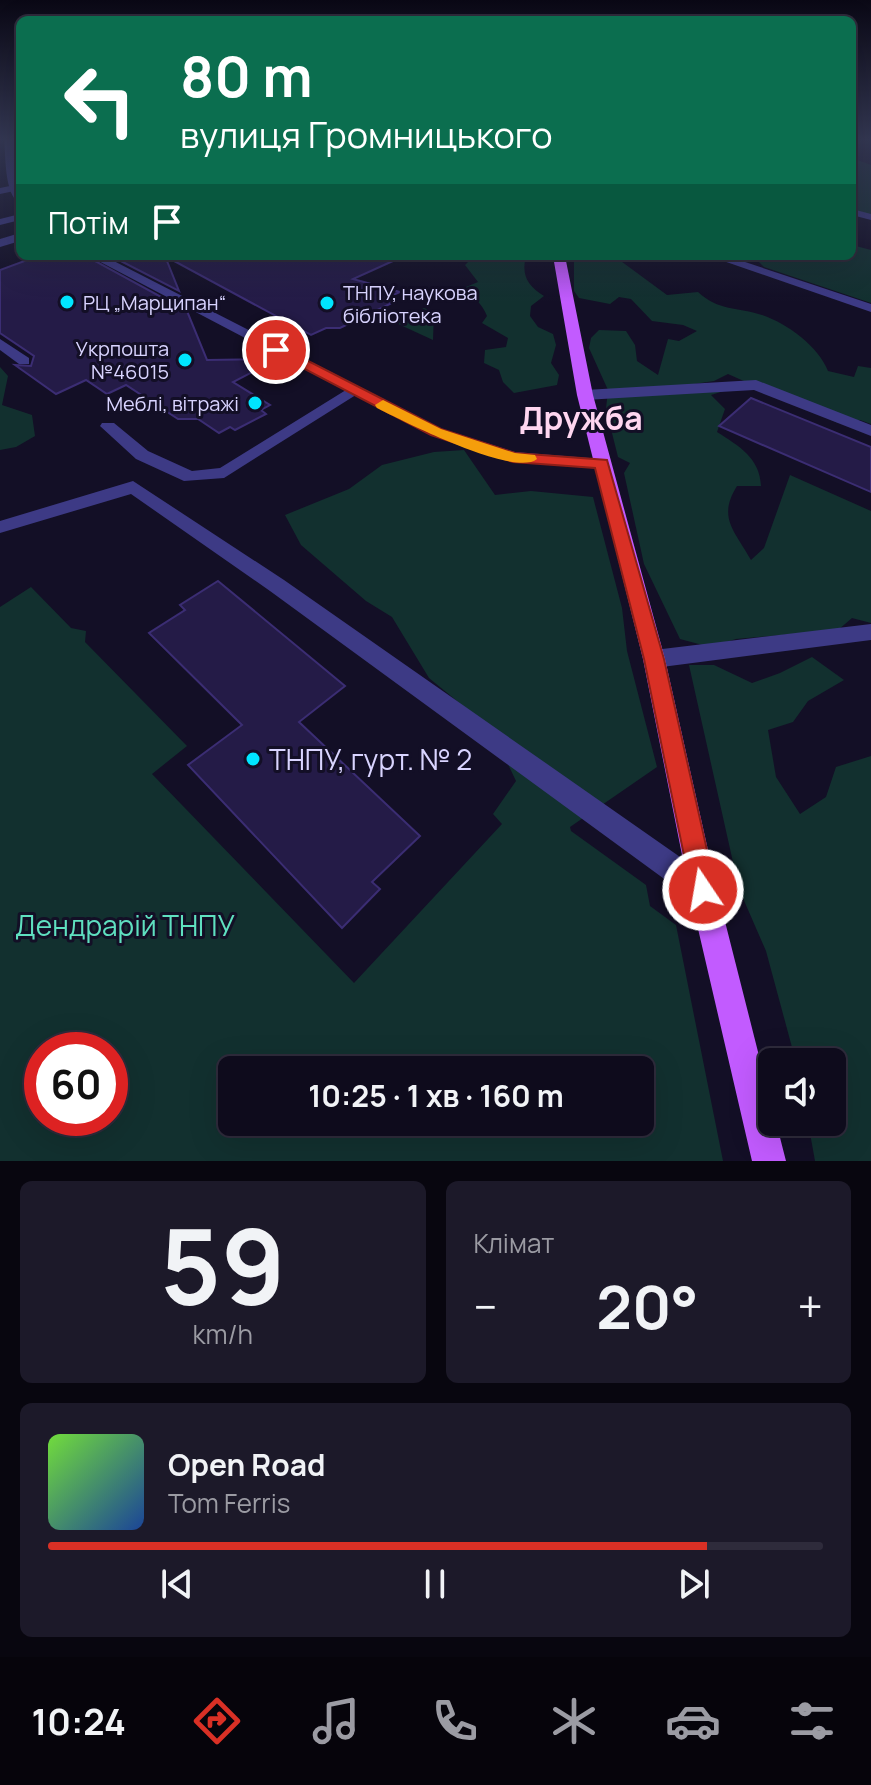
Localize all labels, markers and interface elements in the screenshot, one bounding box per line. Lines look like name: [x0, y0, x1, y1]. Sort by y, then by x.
text: 80 m: [180, 37, 313, 114]
icon: left: [48, 48, 152, 152]
text: вулиця Громницького: [180, 110, 553, 159]
icon: arrive: [145, 200, 189, 244]
text: Потім: [48, 202, 129, 243]
place label: ТНПУ, наукова бібліотека: [343, 279, 478, 329]
place label: РЦ „Марципан“: [83, 289, 226, 316]
marker: РЦ „Марципан“: [58, 293, 76, 311]
marker: ТНПУ, наукова бібліотека: [318, 294, 336, 312]
pin: [242, 316, 310, 384]
icon: arrive: [254, 328, 298, 372]
place label: Укрпошта №46015: [76, 335, 169, 385]
marker: Укрпошта №46015: [176, 351, 194, 369]
place label: Меблі, вітражі: [106, 390, 239, 417]
marker: Меблі, вітражі: [246, 394, 264, 412]
district label: Дружба: [519, 396, 643, 440]
place label: ТНПУ, гурт. № 2: [269, 740, 472, 778]
marker: ТНПУ, гурт. № 2: [244, 750, 262, 768]
position arrow: [661, 848, 745, 932]
park label: Дендрарій ТНПУ: [15, 906, 235, 944]
speed limit sign: 60: [24, 1032, 128, 1136]
map controls: [758, 1048, 846, 1136]
button: sound: [758, 1048, 846, 1136]
text: 10:25 · 1 хв · 160 m: [308, 1075, 564, 1116]
text: 59: [160, 1193, 286, 1335]
text: Клімат: [474, 1225, 555, 1261]
text: 20°: [596, 1265, 699, 1347]
text: −: [474, 1276, 497, 1336]
text: +: [798, 1276, 823, 1336]
text: km/h: [193, 1316, 253, 1352]
text: Open Road: [168, 1444, 325, 1485]
text: Tom Ferris: [168, 1485, 290, 1521]
icon: previous: [155, 1562, 199, 1606]
icon: pause: [413, 1562, 457, 1606]
icon: next: [672, 1562, 716, 1606]
icon: directions: [189, 1693, 245, 1749]
icon: music: [308, 1693, 364, 1749]
icon: phone: [427, 1693, 483, 1749]
icon: climate: [546, 1693, 602, 1749]
icon: car: [665, 1693, 721, 1749]
icon: filters: [784, 1693, 840, 1749]
text: 10:24: [31, 1697, 126, 1746]

